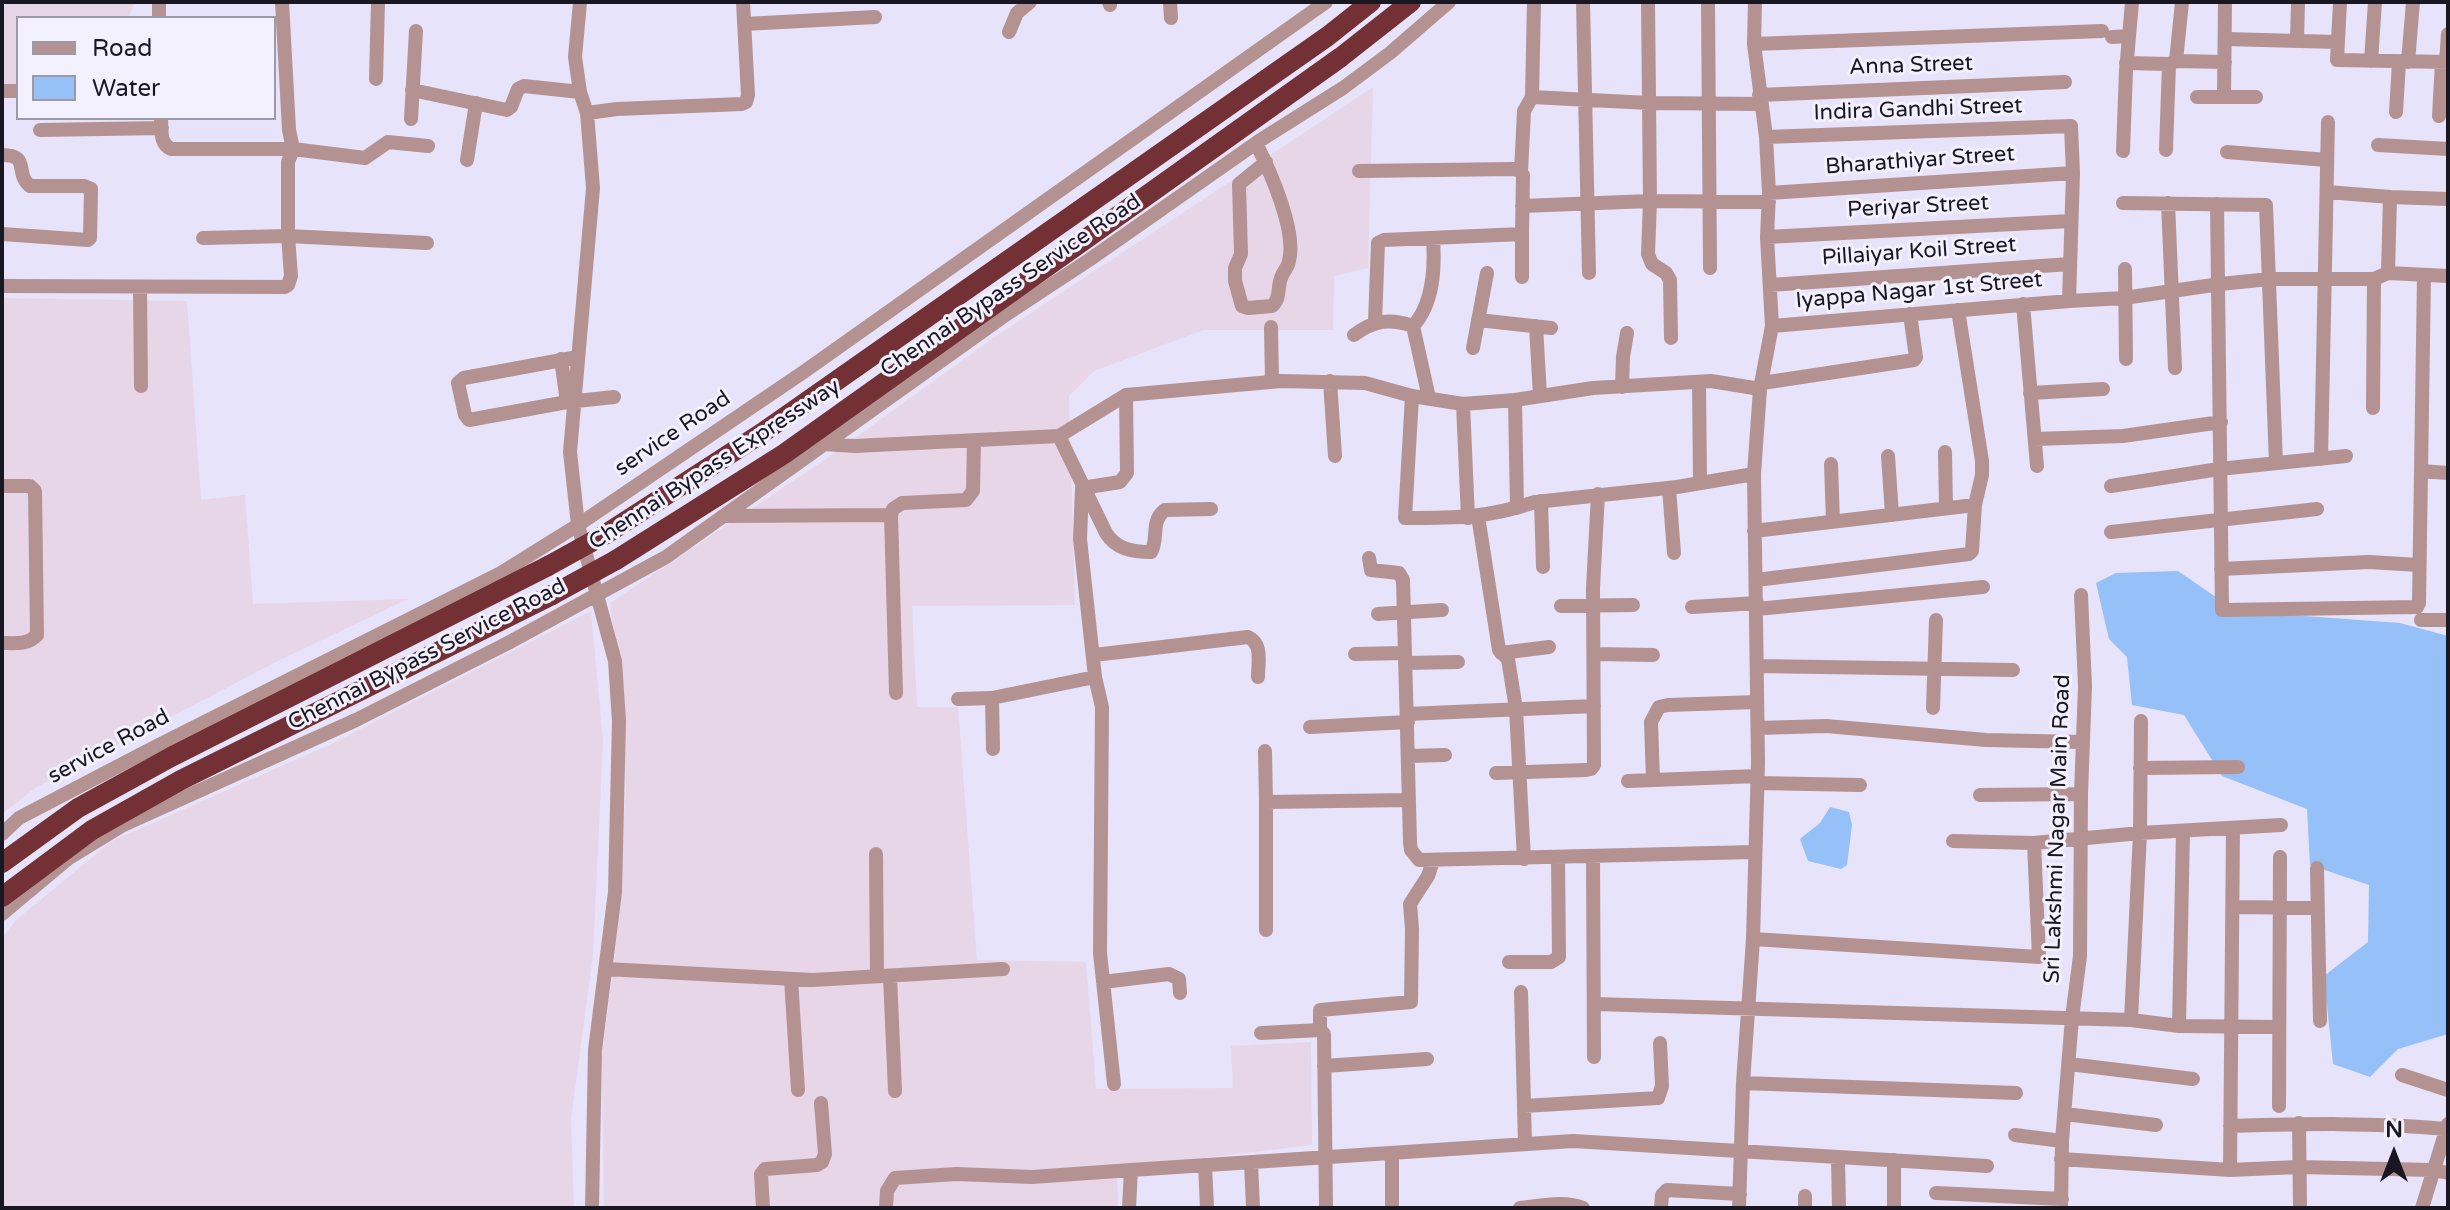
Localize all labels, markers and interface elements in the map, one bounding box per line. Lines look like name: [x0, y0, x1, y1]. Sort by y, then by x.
legend: [16, 16, 276, 120]
text: Road: [92, 34, 152, 63]
street label: Anna Street: [1849, 51, 1973, 81]
text: Water: [92, 74, 160, 103]
street label: Indira Gandhi Street: [1813, 93, 2023, 127]
street label: Bharathiyar Street: [1824, 141, 2016, 181]
street label: Chennai Bypass Service Road: [876, 189, 1146, 383]
street label: Periyar Street: [1846, 190, 1990, 224]
street label: Pillaiyar Koil Street: [1821, 232, 2017, 272]
street label: Iyappa Nagar 1st Street: [1794, 267, 2044, 315]
street label: Chennai Bypass Expressway: [585, 374, 845, 556]
street label: service Road: [610, 386, 736, 482]
street label: Chennai Bypass Service Road: [284, 573, 570, 737]
street label: Sri Lakshmi Nagar Main Road: [2039, 674, 2077, 984]
street label: service Road: [44, 704, 174, 790]
north arrow: [2354, 1114, 2434, 1194]
text: N: [2385, 1117, 2403, 1143]

